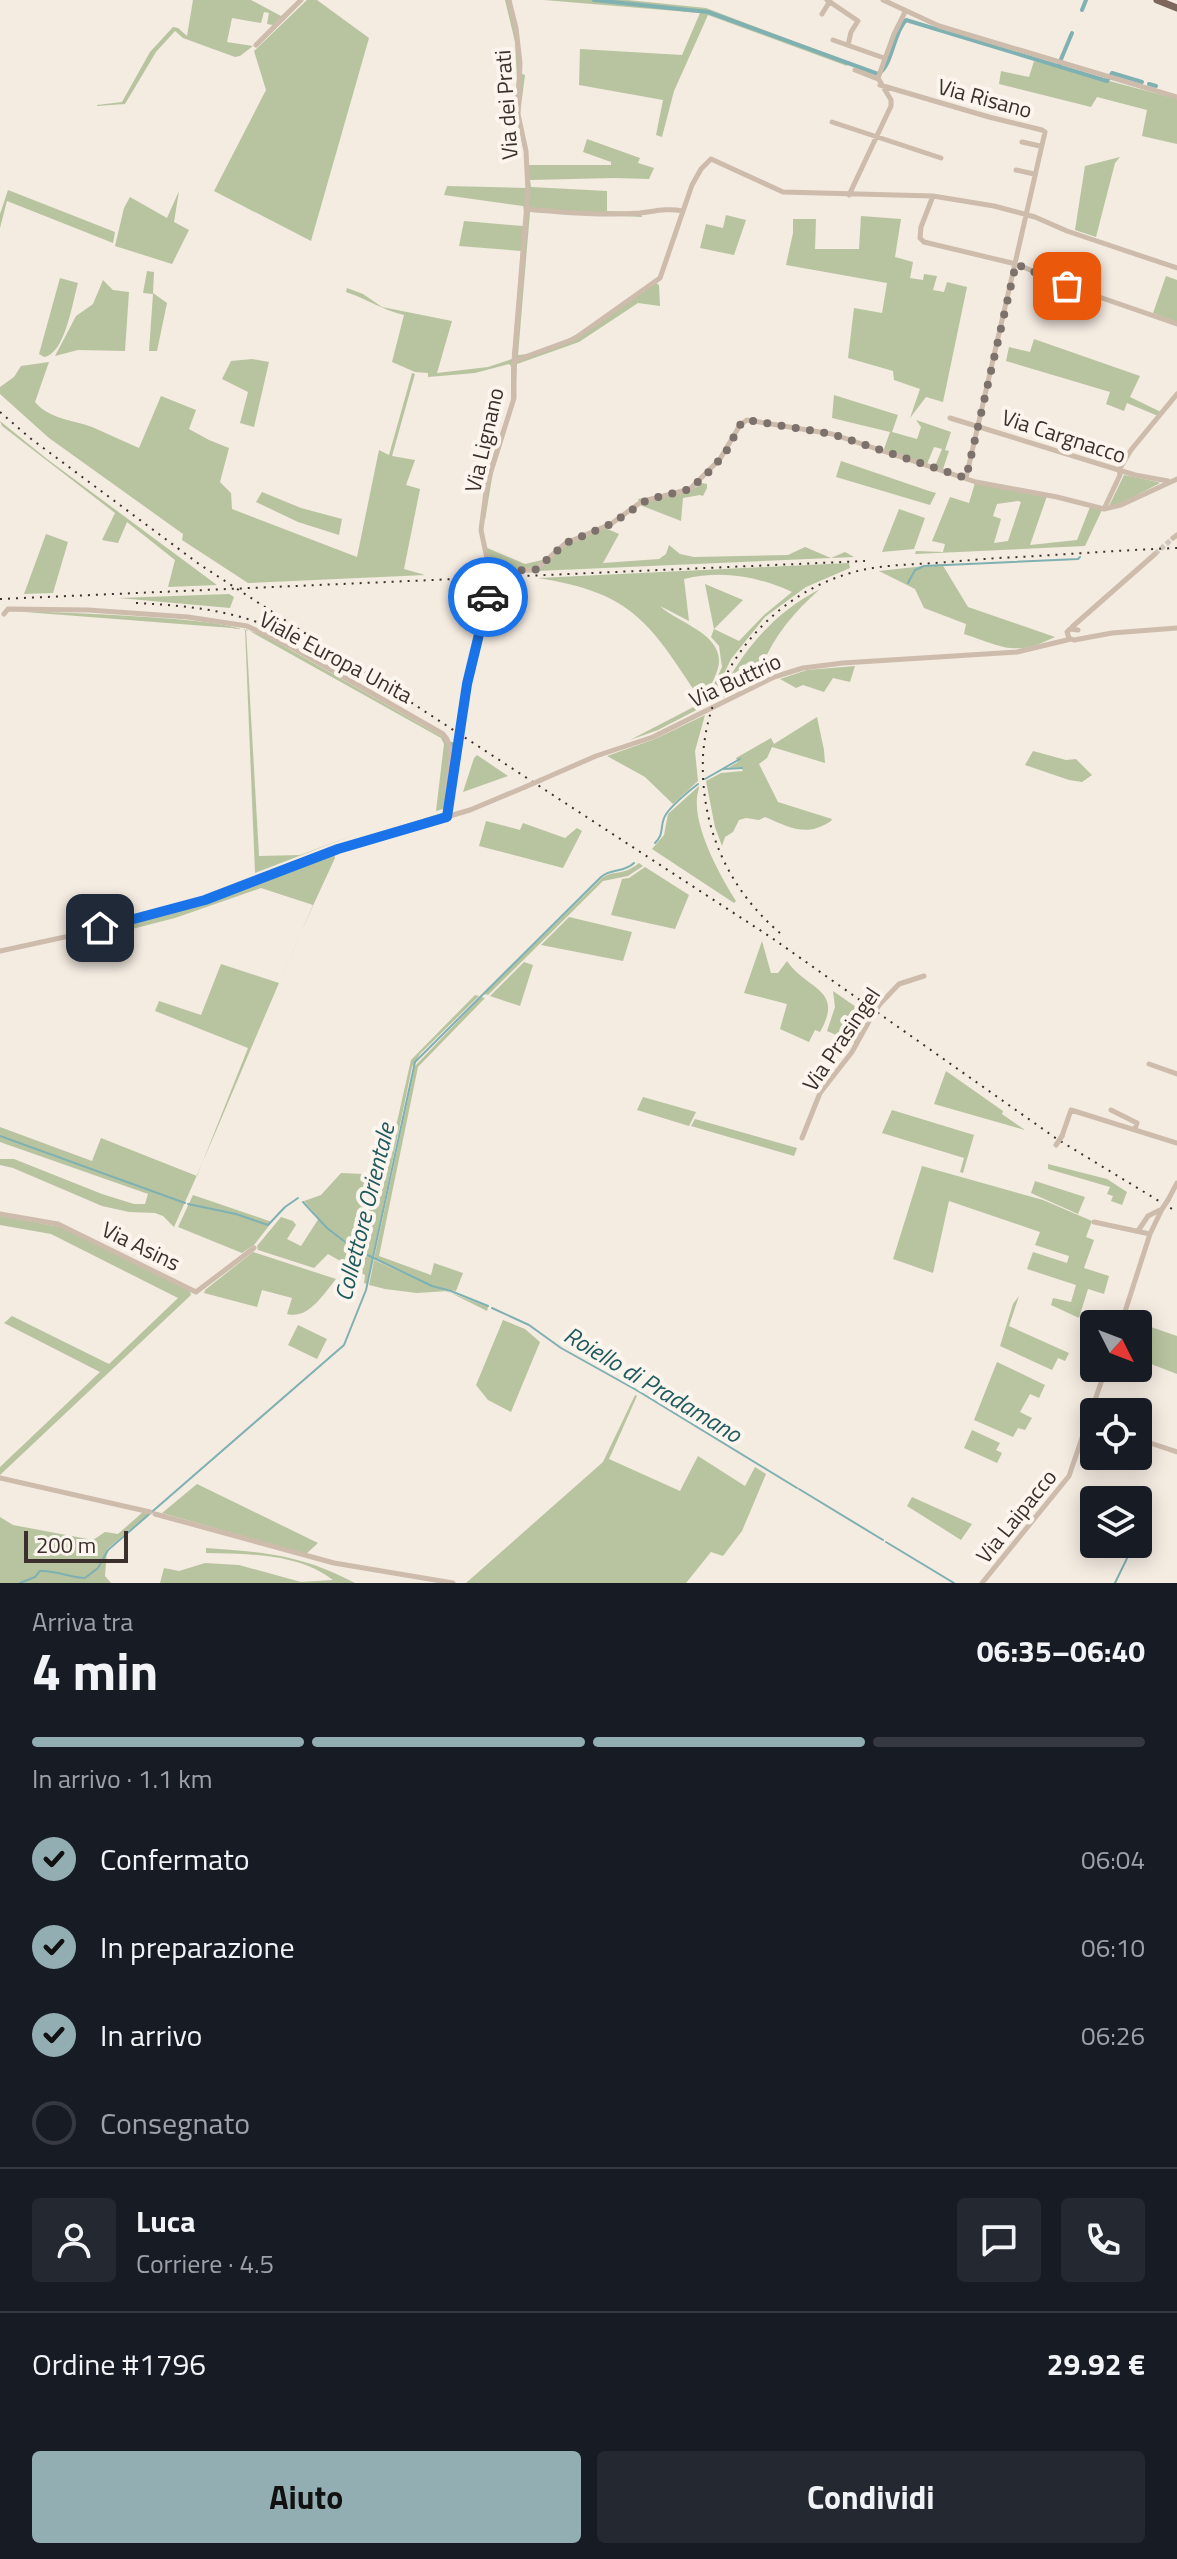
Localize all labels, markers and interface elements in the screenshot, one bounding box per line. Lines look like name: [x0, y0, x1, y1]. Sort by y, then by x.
street label: Via dei Prati: [485, 49, 527, 161]
street label: Via Risano: [934, 69, 1036, 127]
pin: [1033, 252, 1101, 320]
icon: bag: [1045, 264, 1089, 308]
street label: Via Lignano: [455, 384, 513, 496]
street label: Via Cargnacco: [998, 400, 1130, 472]
courier: [448, 557, 528, 637]
icon: car: [466, 575, 510, 619]
street label: Viale Europa Unita: [253, 602, 419, 712]
street label: Via Buttrio: [683, 644, 787, 716]
pin: [66, 894, 134, 962]
icon: home: [78, 906, 122, 950]
street label: Via Prasingel: [793, 980, 889, 1098]
water label: Collettore Orientale: [324, 1117, 404, 1305]
street label: Via Asins: [96, 1212, 186, 1280]
north arrow: [1080, 1310, 1152, 1382]
map controls: [1080, 1310, 1152, 1558]
water label: Roiello di Pradamano: [557, 1317, 750, 1452]
button: locate: [1080, 1398, 1152, 1470]
street label: Via Laipacco: [967, 1461, 1065, 1571]
button: layers: [1080, 1486, 1152, 1558]
scale bar: [24, 1527, 128, 1563]
text: 200 m: [36, 1528, 96, 1562]
text: Arriva tra: [32, 1602, 133, 1641]
text: 06:35–06:40: [977, 1628, 1145, 1674]
text: 4 min: [32, 1631, 158, 1710]
text: In arrivo · 1.1 km: [32, 1759, 213, 1798]
text: Confermato: [100, 1836, 250, 1882]
icon: check: [32, 1837, 76, 1881]
text: 06:04: [1081, 1840, 1145, 1879]
text: In preparazione: [100, 1924, 295, 1970]
icon: check: [32, 1925, 76, 1969]
text: 06:10: [1081, 1928, 1145, 1967]
text: In arrivo: [100, 2012, 202, 2058]
icon: check: [32, 2013, 76, 2057]
text: 06:26: [1081, 2016, 1145, 2055]
text: Consegnato: [100, 2100, 250, 2146]
button: person: [32, 2198, 116, 2282]
text: Luca: [136, 2198, 195, 2244]
button: chat: [957, 2198, 1041, 2282]
button: phone: [1061, 2198, 1145, 2282]
text: Corriere · 4.5: [136, 2244, 274, 2283]
text: Ordine #1796: [32, 2341, 206, 2387]
text: 29.92 €: [1047, 2341, 1145, 2387]
button: Aiuto: [32, 2451, 581, 2543]
button: Condividi: [597, 2451, 1145, 2543]

